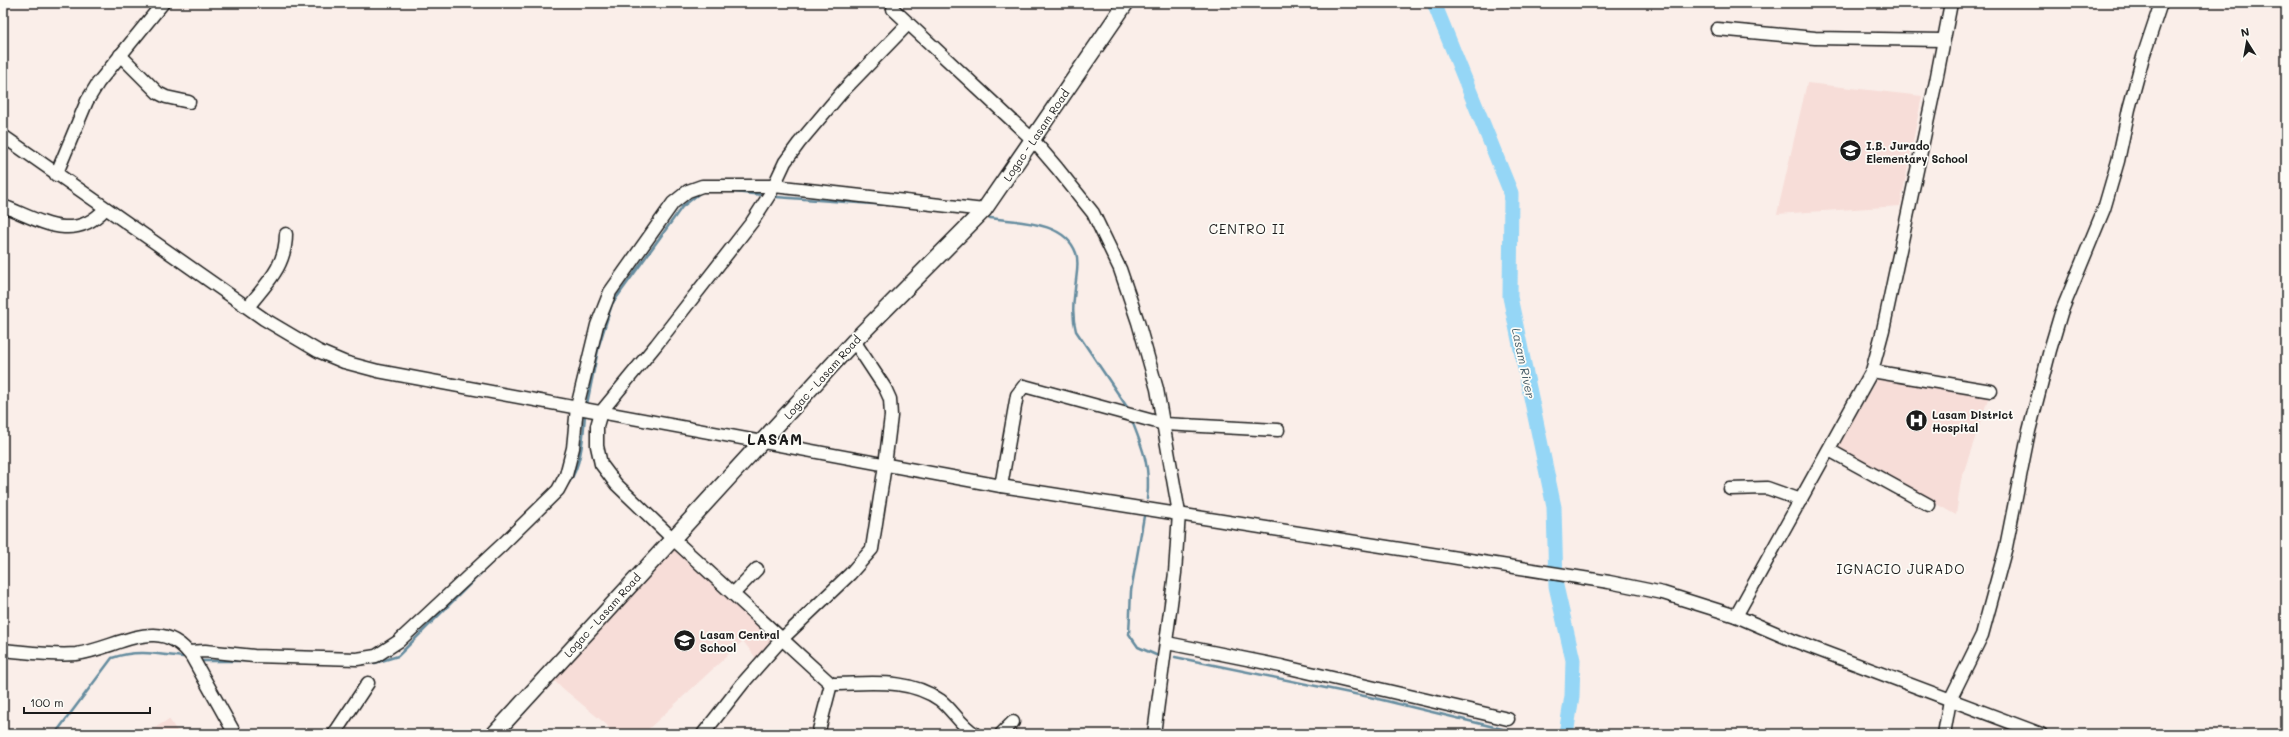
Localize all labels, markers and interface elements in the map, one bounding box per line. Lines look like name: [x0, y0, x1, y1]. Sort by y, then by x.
north arrow: [2227, 22, 2267, 62]
text: N: [2239, 24, 2251, 40]
street label: Logac - Lasam Road: [1000, 86, 1072, 184]
school or university icon: I.B. Jurado Elementary School: [1838, 138, 1864, 164]
place label: I.B. Jurado Elementary School: [1866, 138, 1968, 166]
district label: CENTRO II: [1209, 220, 1285, 237]
water label: Lasam River: [1509, 326, 1539, 400]
street label: Logac - Lasam Road: [780, 332, 864, 422]
hospital icon: Lasam District Hospital: [1904, 407, 1930, 433]
place label: Lasam District Hospital: [1932, 407, 2013, 435]
district label: LASAM: [747, 429, 803, 449]
district label: IGNACIO JURADO: [1837, 560, 1965, 577]
street label: Logac - Lasam Road: [560, 570, 644, 660]
school or university icon: Lasam Central School: [672, 627, 698, 653]
place label: Lasam Central School: [700, 627, 780, 655]
scale bar: [24, 689, 150, 715]
text: 100 m: [30, 694, 64, 710]

